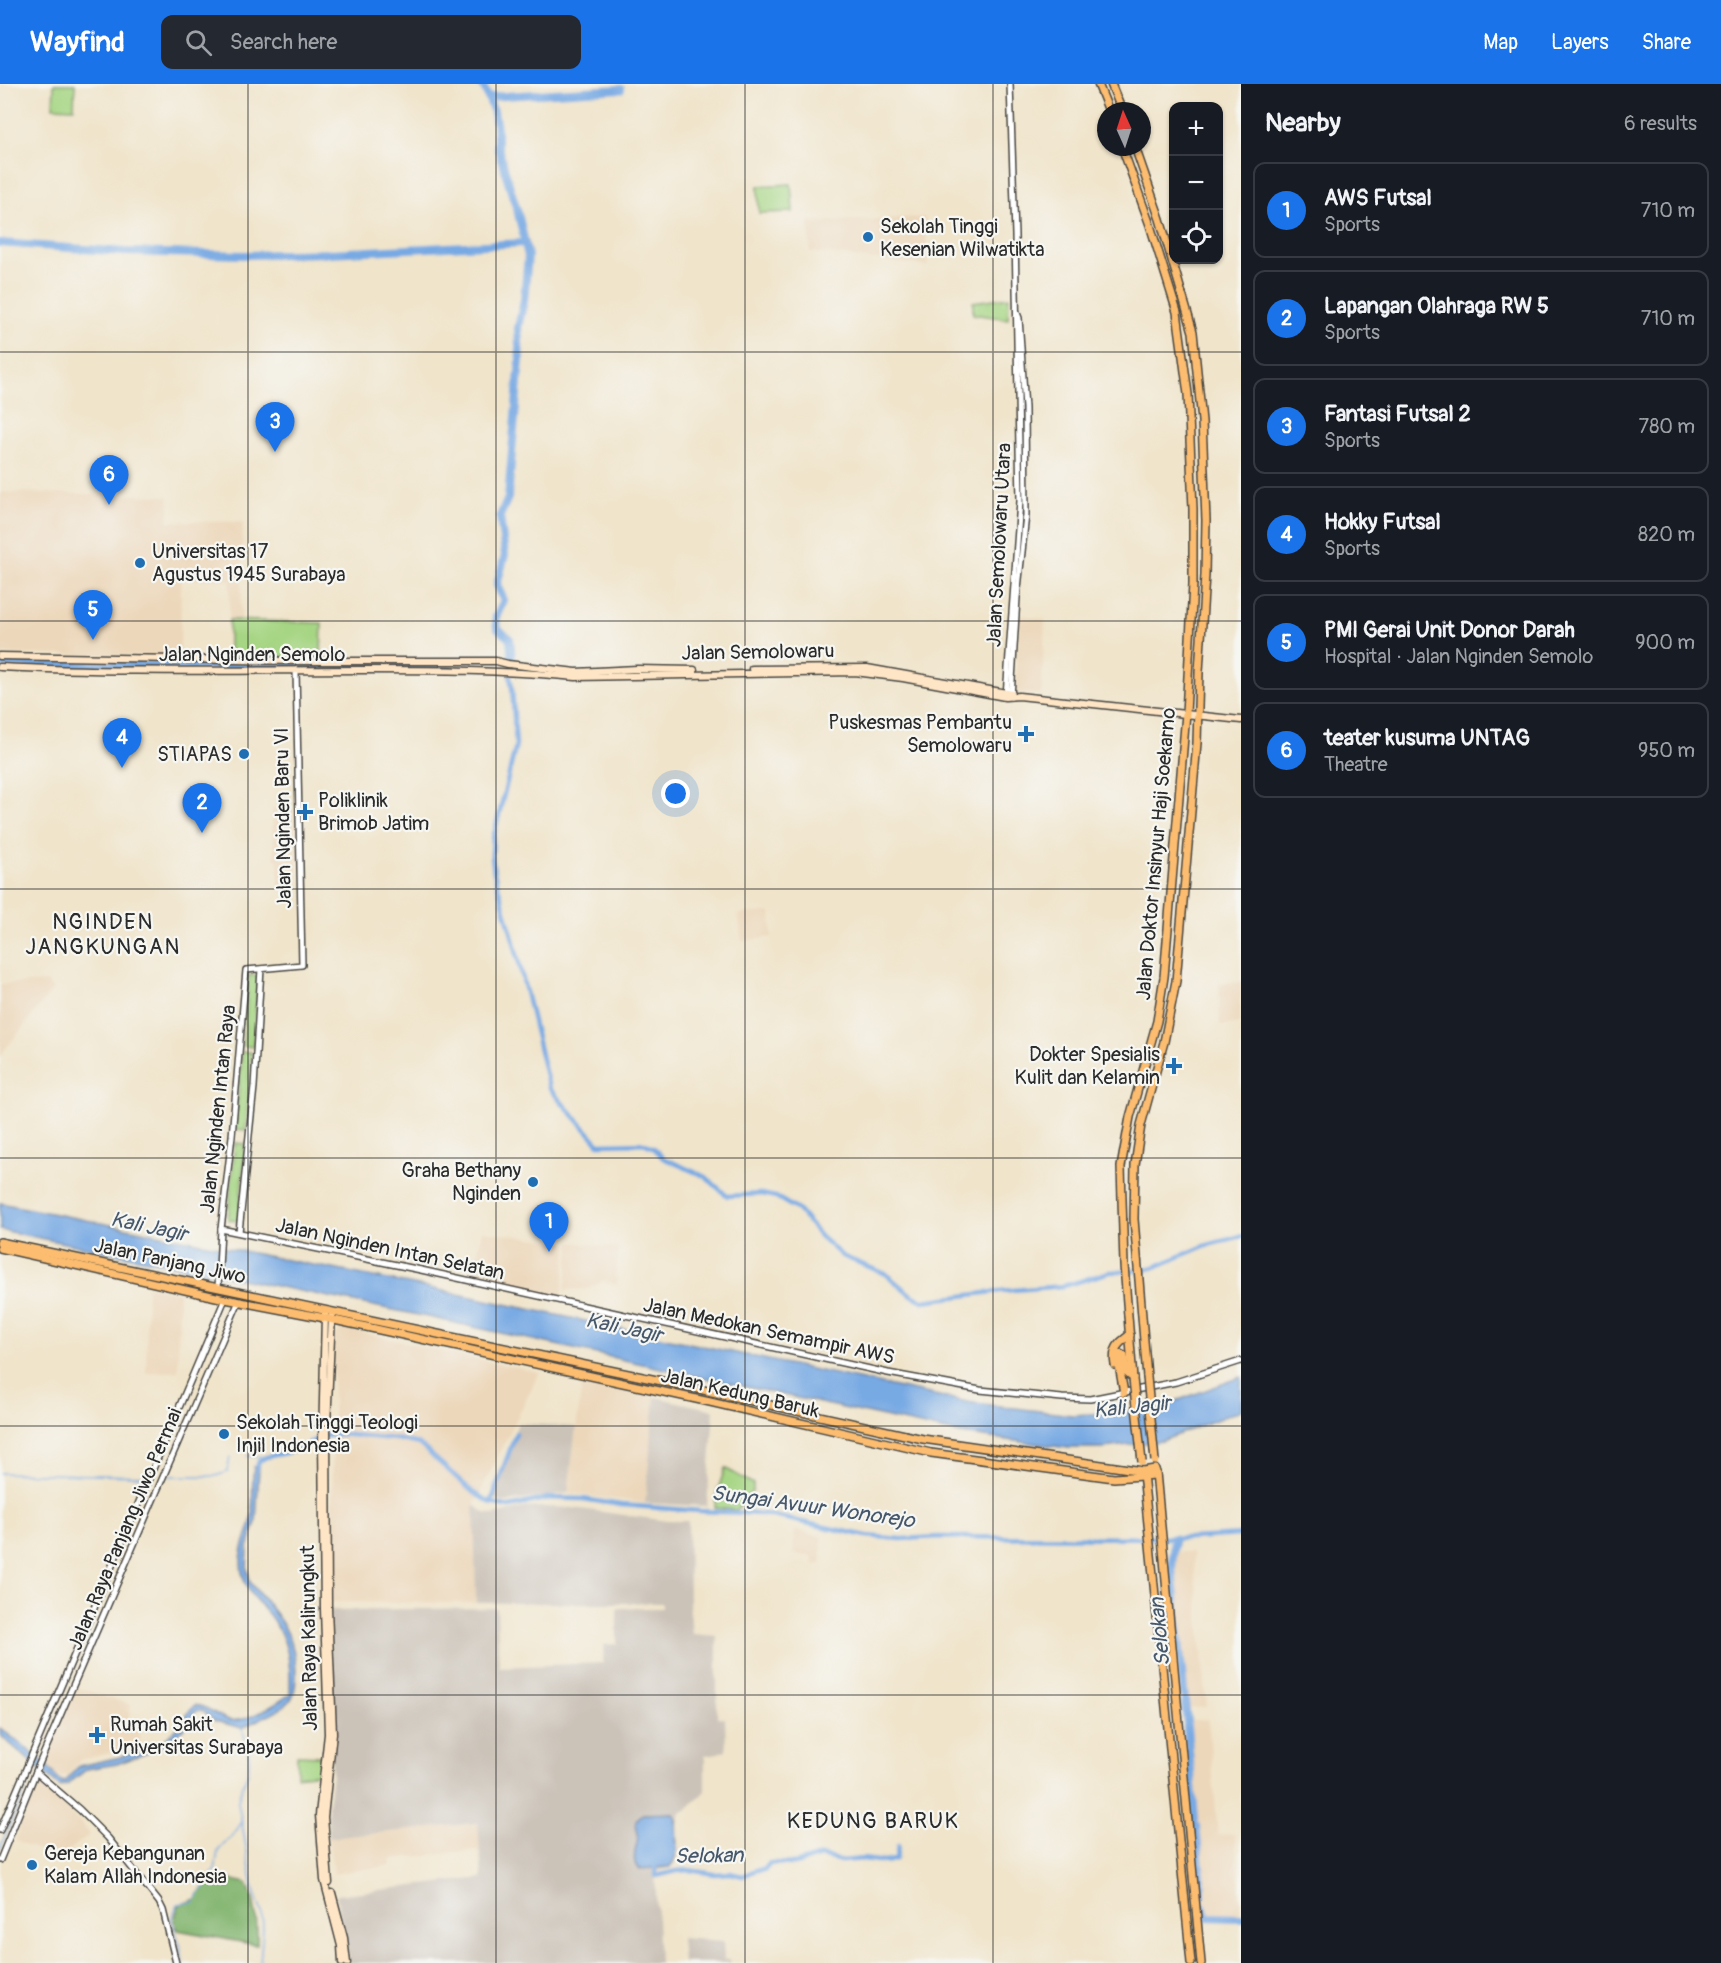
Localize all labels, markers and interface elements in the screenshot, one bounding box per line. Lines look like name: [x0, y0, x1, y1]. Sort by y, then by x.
search box: [161, 15, 581, 69]
text: Wayfind: [30, 25, 125, 60]
icon: search: [182, 26, 215, 59]
text: Search here: [230, 28, 337, 56]
text: Map: [1483, 29, 1518, 56]
text: Layers: [1551, 29, 1609, 56]
text: Share: [1642, 29, 1691, 56]
north arrow: [1097, 102, 1151, 156]
map controls: [1169, 102, 1223, 264]
button: +: [1169, 102, 1223, 156]
text: Nearby: [1265, 107, 1341, 139]
text: 6 results: [1624, 111, 1697, 136]
button: −: [1169, 156, 1223, 210]
text: AWS Futsal: [1324, 184, 1432, 212]
text: 1: [1283, 198, 1290, 223]
text: 710 m: [1641, 198, 1695, 223]
button: locate: [1169, 210, 1223, 264]
text: Sports: [1324, 212, 1380, 237]
place label: Sekolah Tinggi Kesenian Wilwatikta: [880, 214, 1044, 262]
marker: Sekolah Tinggi Kesenian Wilwatikta: [861, 230, 875, 244]
text: Lapangan Olahraga RW 5: [1324, 292, 1549, 320]
text: 2: [1281, 306, 1292, 331]
text: 710 m: [1641, 306, 1695, 331]
text: Sports: [1324, 320, 1380, 345]
text: Fantasi Futsal 2: [1324, 400, 1471, 428]
pin: 3: [256, 402, 294, 452]
text: 3: [1281, 414, 1292, 439]
text: 780 m: [1639, 414, 1695, 439]
text: Sports: [1324, 428, 1380, 453]
street label: Jalan Semolowaru Utara: [981, 442, 1017, 648]
pin: 6: [90, 456, 128, 505]
text: Hokky Futsal: [1324, 508, 1441, 536]
text: 4: [1281, 522, 1292, 547]
text: 820 m: [1638, 522, 1695, 547]
text: Sports: [1324, 536, 1380, 561]
place label: Universitas 17 Agustus 1945 Surabaya: [152, 539, 345, 587]
marker: Universitas 17 Agustus 1945 Surabaya: [133, 556, 147, 570]
pin: 5: [74, 590, 112, 640]
text: PMI Gerai Unit Donor Darah: [1324, 616, 1575, 644]
text: 5: [1281, 630, 1292, 655]
text: 900 m: [1635, 630, 1695, 655]
street label: Jalan Semolowaru: [681, 638, 835, 666]
street label: Jalan Nginden Semolo: [159, 642, 346, 667]
text: Hospital · Jalan Nginden Semolo: [1324, 644, 1593, 669]
street label: Jalan Doktor Insinyur Haji Soekarno: [1131, 706, 1181, 1001]
place label: Puskesmas Pembantu Semolowaru: [828, 710, 1012, 758]
pin: 4: [102, 718, 142, 768]
text: teater kusuma UNTAG: [1324, 724, 1530, 752]
marker: Puskesmas Pembantu Semolowaru: [1017, 725, 1035, 743]
street label: Jalan Nginden Baru VI: [269, 727, 297, 909]
text: 6: [1281, 738, 1292, 763]
text: 950 m: [1638, 738, 1695, 763]
place label: STIAPAS: [157, 742, 232, 767]
marker: STIAPAS: [237, 747, 251, 761]
text: Theatre: [1324, 752, 1388, 777]
your location: [661, 779, 690, 808]
pin: 2: [182, 784, 222, 833]
place label: Poliklinik Brimob Jatim: [318, 788, 429, 836]
marker: Poliklinik Brimob Jatim: [296, 803, 314, 821]
district label: NGINDEN JANGKUNGAN: [25, 908, 181, 961]
street label: Jalan Nginden Intan Raya: [195, 1004, 241, 1214]
place label: Dokter Spesialis Kulit dan Kelamin: [1015, 1042, 1160, 1090]
marker: Dokter Spesialis Kulit dan Kelamin: [1165, 1057, 1183, 1075]
place label: Graha Bethany Nginden: [402, 1158, 521, 1206]
marker: Graha Bethany Nginden: [526, 1175, 540, 1189]
pin: 1: [530, 1202, 568, 1252]
water label: Kali Jagir: [108, 1206, 192, 1249]
street label: Jalan Nginden Intan Selatan: [273, 1212, 507, 1286]
street label: Jalan Panjang Jiwo: [92, 1233, 248, 1289]
street label: Jalan Medokan Semampir AWS: [641, 1292, 897, 1370]
water label: Kali Jagir: [583, 1307, 667, 1350]
street label: Jalan Kedung Baruk: [658, 1363, 822, 1424]
water label: Kali Jagir: [1092, 1389, 1174, 1424]
street label: Jalan Raya Panjang Jiwo Permai: [63, 1404, 187, 1654]
place label: Sekolah Tinggi Teologi Injil Indonesia: [236, 1410, 418, 1458]
marker: Sekolah Tinggi Teologi Injil Indonesia: [217, 1427, 231, 1441]
water label: Sungai Avuur Wonorejo: [710, 1479, 918, 1535]
street label: Jalan Raya Kalirungkut: [295, 1544, 323, 1731]
water label: Selokan: [1143, 1596, 1176, 1667]
place label: Rumah Sakit Universitas Surabaya: [110, 1712, 283, 1760]
marker: Rumah Sakit Universitas Surabaya: [88, 1726, 106, 1744]
district label: KEDUNG BARUK: [787, 1807, 959, 1835]
place label: Gereja Kebangunan Kalam Allah Indonesia: [44, 1841, 227, 1889]
water label: Selokan: [674, 1842, 745, 1870]
marker: Gereja Kebangunan Kalam Allah Indonesia: [25, 1858, 39, 1872]

